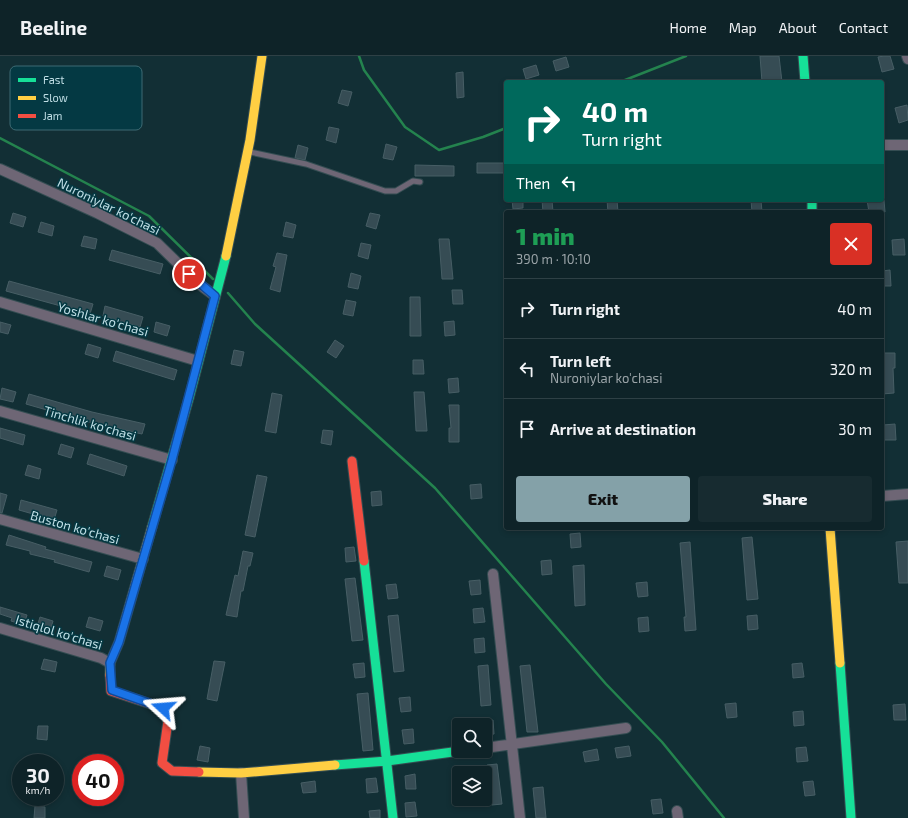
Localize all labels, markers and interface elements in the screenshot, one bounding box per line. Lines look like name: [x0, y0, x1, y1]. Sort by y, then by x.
text: Beeline: [20, 16, 87, 39]
text: Home: [670, 19, 707, 36]
text: Map: [729, 19, 757, 36]
text: About: [779, 19, 817, 36]
text: Contact: [839, 19, 888, 36]
legend: [10, 66, 142, 130]
text: Fast: [43, 73, 65, 86]
text: Slow: [43, 91, 68, 104]
text: 40 m: [582, 94, 648, 128]
icon: right: [516, 96, 568, 148]
text: Jam: [43, 109, 62, 122]
text: Turn right: [582, 128, 662, 150]
icon: left: [558, 172, 580, 194]
street label: Nuroniylar ko'chasi: [55, 174, 163, 238]
text: Then: [516, 174, 550, 192]
text: 1 min: [516, 221, 575, 250]
button: close: [830, 223, 872, 265]
text: 390 m · 10:10: [516, 251, 591, 267]
pin: [172, 257, 206, 291]
icon: arrive: [178, 263, 200, 285]
street label: Yoshlar ko'chasi: [56, 298, 150, 340]
icon: right: [516, 298, 538, 320]
text: Turn right: [550, 300, 620, 318]
text: 40 m: [837, 300, 872, 318]
text: Turn left: [550, 352, 611, 370]
icon: left: [516, 358, 538, 380]
text: 320 m: [830, 360, 872, 378]
text: Nuroniylar ko'chasi: [550, 370, 662, 386]
street label: Tinchlik ko'chasi: [42, 402, 138, 444]
icon: arrive: [516, 418, 538, 440]
text: Arrive at destination: [550, 420, 696, 438]
text: 30 m: [838, 420, 872, 438]
button: Exit: [516, 476, 690, 522]
button: Share: [698, 476, 872, 522]
street label: Buston ko'chasi: [29, 507, 121, 547]
street label: Istiqlol ko'chasi: [14, 611, 104, 653]
position arrow: [142, 687, 184, 729]
map controls: [452, 718, 492, 806]
button: search: [452, 718, 492, 758]
speed limit sign: 40: [72, 754, 124, 806]
text: 30: [26, 763, 50, 787]
button: layers: [452, 766, 492, 806]
text: km/h: [26, 784, 50, 796]

